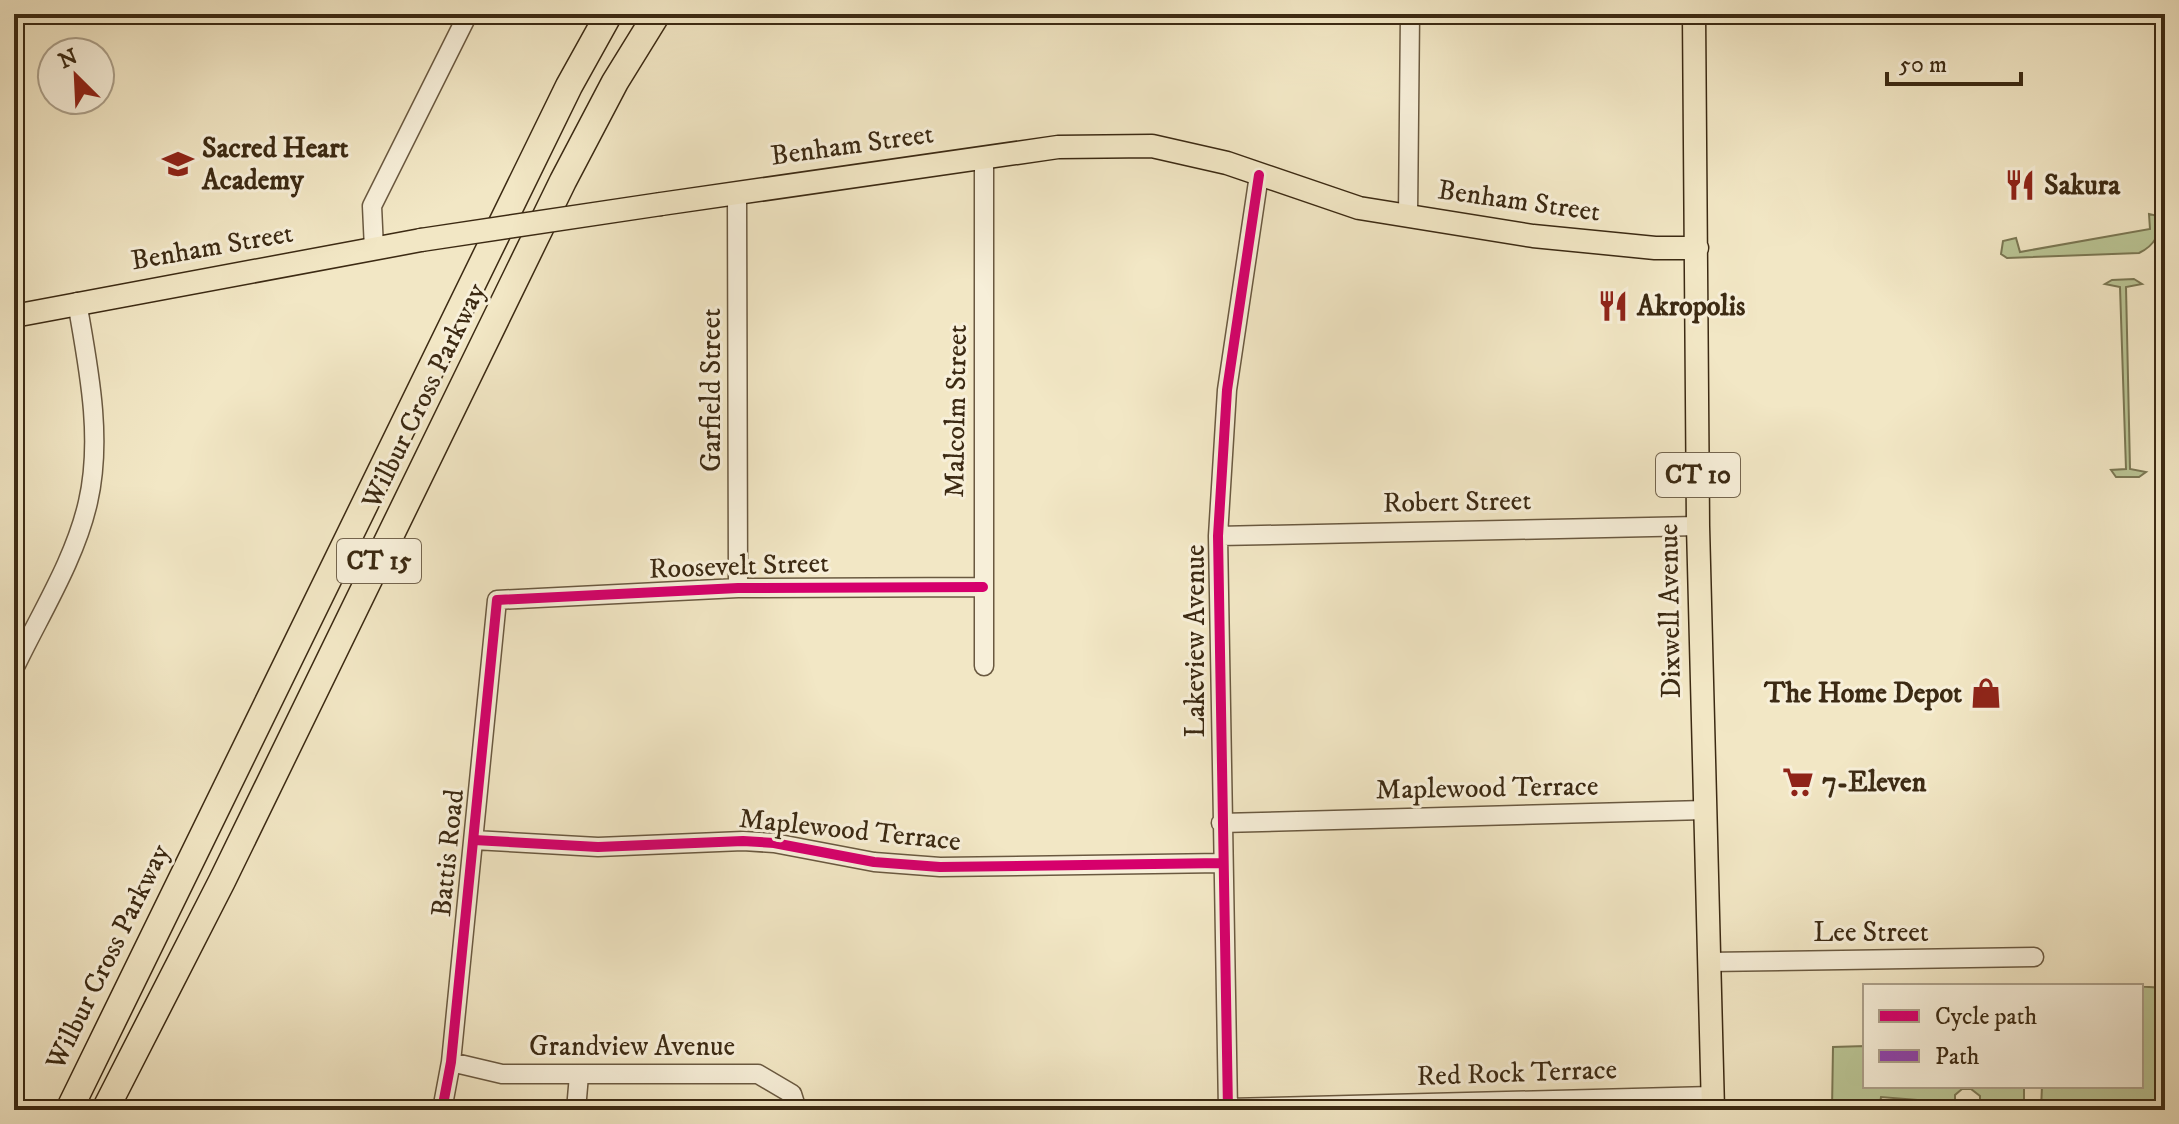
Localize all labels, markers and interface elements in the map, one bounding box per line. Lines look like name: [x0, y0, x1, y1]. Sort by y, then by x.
north arrow: [36, 36, 116, 116]
scale bar: [1887, 36, 2021, 86]
text: N: [55, 43, 82, 75]
text: 50 m: [1899, 50, 1947, 80]
street label: Benham Street: [768, 116, 936, 174]
place label: Sacred Heart Academy: [201, 131, 349, 198]
school or university icon: Sacred Heart Academy: [161, 147, 195, 181]
restaurant icon: Sakura: [2003, 168, 2037, 202]
place label: Sakura: [2044, 168, 2121, 203]
street label: Benham Street: [1435, 172, 1603, 230]
street label: Benham Street: [128, 216, 296, 278]
street label: Wilbur Cross Parkway: [354, 277, 494, 515]
restaurant icon: Akropolis: [1596, 289, 1630, 323]
place label: Akropolis: [1636, 289, 1746, 324]
street label: Garfield Street: [694, 308, 729, 472]
street label: Malcolm Street: [937, 324, 975, 498]
road number: CT 10: [1656, 453, 1740, 497]
street label: Robert Street: [1382, 483, 1532, 521]
street label: Dixwell Avenue: [1651, 523, 1689, 699]
road number: CT 15: [337, 539, 421, 583]
street label: Lakeview Avenue: [1178, 544, 1213, 738]
street label: Roosevelt Street: [648, 545, 830, 587]
place label: The Home Depot: [1763, 676, 1962, 711]
shop icon: The Home Depot: [1969, 676, 2003, 710]
supermarket icon: 7-Eleven: [1781, 765, 1815, 799]
place label: 7-Eleven: [1822, 765, 1927, 800]
street label: Maplewood Terrace: [1375, 769, 1599, 807]
street label: Battis Road: [424, 787, 472, 919]
street label: Maplewood Terrace: [737, 801, 963, 859]
street label: Wilbur Cross Parkway: [38, 838, 178, 1076]
street label: Lee Street: [1813, 915, 1929, 950]
legend: [1863, 984, 2143, 1088]
text: Cycle path: [1935, 1002, 2037, 1032]
street label: Grandview Avenue: [529, 1029, 735, 1064]
text: Path: [1935, 1042, 1980, 1072]
street label: Red Rock Terrace: [1416, 1052, 1618, 1094]

